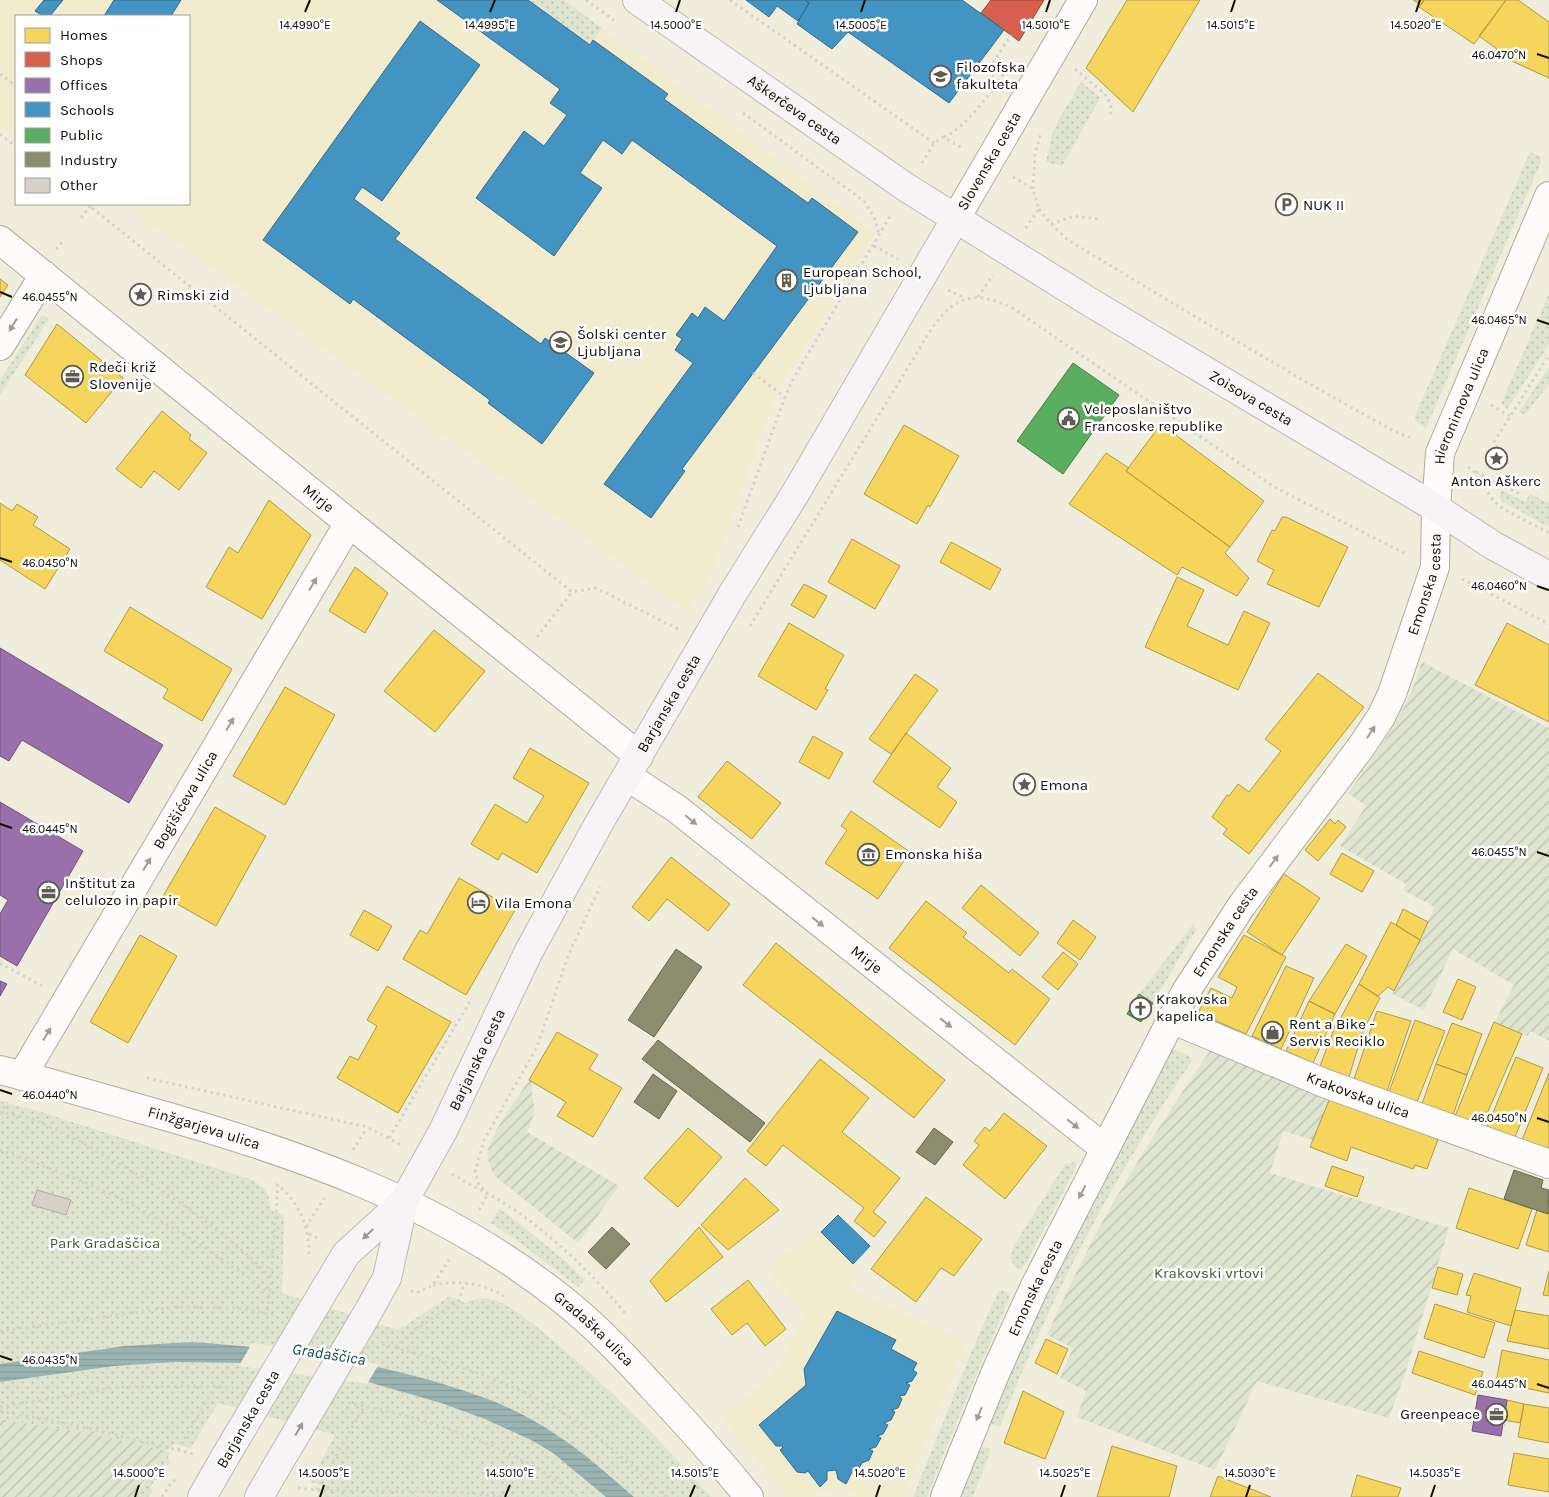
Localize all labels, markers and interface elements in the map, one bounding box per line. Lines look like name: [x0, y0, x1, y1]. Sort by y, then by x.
legend: [15, 15, 190, 205]
text: 14.4990°E: [279, 18, 331, 32]
text: 14.4995°E: [464, 18, 516, 32]
text: 14.5000°E: [650, 18, 702, 32]
text: 14.5005°E: [835, 18, 887, 32]
text: 14.5010°E: [1022, 18, 1070, 32]
text: 14.5015°E: [1207, 18, 1255, 32]
text: 14.5020°E: [1390, 18, 1442, 32]
text: Homes: [60, 26, 108, 44]
text: 46.0470°N: [1472, 48, 1526, 62]
text: Shops: [60, 51, 103, 69]
place label: Filozofska fakulteta: [956, 58, 1025, 93]
school or university icon: Filozofska fakulteta: [928, 64, 952, 88]
street label: Aškerčeva cesta: [744, 71, 845, 149]
text: Offices: [60, 76, 108, 94]
text: Schools: [60, 101, 114, 119]
street label: Slovenska cesta: [953, 108, 1025, 214]
text: Public: [60, 126, 103, 144]
text: Industry: [60, 151, 117, 169]
text: Other: [60, 176, 98, 194]
parking icon: NUK II: [1275, 193, 1299, 217]
place label: NUK II: [1303, 196, 1344, 214]
place label: European School, Ljubljana: [803, 263, 921, 298]
building icon: European School, Ljubljana: [775, 269, 799, 293]
place icon: Rimski zid: [129, 283, 153, 307]
place label: Rimski zid: [157, 286, 230, 304]
text: 46.0455°N: [22, 290, 78, 304]
text: 46.0465°N: [1471, 313, 1527, 327]
one-way arrow: [8, 319, 17, 332]
place label: Šolski center Ljubljana: [577, 325, 667, 360]
school or university icon: Šolski center Ljubljana: [549, 331, 573, 355]
street label: Hieronimova ulica: [1430, 345, 1493, 465]
place label: Rdeči križ Slovenije: [89, 358, 156, 393]
office icon: Rdeči križ Slovenije: [61, 364, 85, 388]
street label: Zoisova cesta: [1206, 366, 1296, 430]
place label: Veleposlaništvo Francoske republike: [1084, 400, 1223, 435]
public building icon: Veleposlaništvo Francoske republike: [1056, 406, 1080, 430]
place icon: Anton Aškerc: [1484, 446, 1508, 470]
place label: Anton Aškerc: [1451, 472, 1541, 490]
street label: Mirje: [299, 480, 338, 516]
street label: Emonska cesta: [1404, 533, 1445, 638]
text: 46.0450°N: [22, 556, 78, 570]
one-way arrow: [308, 577, 317, 590]
text: 46.0460°N: [1471, 579, 1527, 593]
street label: Barjanska cesta: [633, 651, 704, 756]
one-way arrow: [226, 717, 235, 730]
one-way arrow: [1367, 725, 1376, 738]
street label: Bogišićeva ulica: [149, 747, 222, 852]
place icon: Emona: [1012, 773, 1036, 797]
place label: Emona: [1040, 776, 1088, 794]
one-way arrow: [685, 815, 698, 826]
text: 46.0445°N: [22, 822, 78, 836]
museum icon: Emonska hiša: [857, 842, 881, 866]
place label: Emonska hiša: [885, 845, 983, 863]
text: 46.0455°N: [1471, 845, 1527, 859]
one-way arrow: [1268, 855, 1279, 868]
one-way arrow: [143, 857, 152, 870]
place label: Inštitut za celulozo in papir: [65, 874, 178, 909]
office icon: Inštitut za celulozo in papir: [37, 880, 61, 904]
street label: Emonska cesta: [1189, 883, 1262, 980]
hotel icon: Vila Emona: [467, 891, 491, 915]
place label: Vila Emona: [495, 894, 572, 912]
one-way arrow: [811, 916, 824, 927]
street label: Mirje: [847, 942, 886, 977]
place label: Krakovska kapelica: [1156, 990, 1228, 1025]
church icon: Krakovska kapelica: [1128, 996, 1152, 1020]
street label: Barjanska cesta: [445, 1006, 509, 1113]
place label: Rent a Bike - Servis Reciklo: [1289, 1015, 1385, 1050]
one-way arrow: [939, 1017, 952, 1028]
shop icon: Rent a Bike - Servis Reciklo: [1261, 1021, 1285, 1045]
one-way arrow: [42, 1027, 51, 1040]
street label: Krakovska ulica: [1304, 1068, 1412, 1122]
text: 46.0440°N: [22, 1088, 78, 1102]
street label: Finžgarjeva ulica: [146, 1102, 262, 1153]
text: 46.0450°N: [1471, 1111, 1527, 1125]
one-way arrow: [1066, 1118, 1079, 1129]
one-way arrow: [1078, 1185, 1086, 1199]
one-way arrow: [363, 1228, 375, 1240]
park label: Park Gradaščica: [50, 1234, 160, 1252]
street label: Emonska cesta: [1004, 1236, 1066, 1339]
park label: Krakovski vrtovi: [1154, 1264, 1264, 1282]
street label: Gradaška ulica: [550, 1287, 638, 1370]
water label: Gradaščica: [291, 1339, 367, 1369]
text: 46.0435°N: [22, 1353, 78, 1367]
street label: Barjanska cesta: [213, 1367, 283, 1471]
text: 46.0445°N: [1471, 1377, 1527, 1391]
office icon: Greenpeace: [1484, 1402, 1508, 1426]
place label: Greenpeace: [1400, 1405, 1480, 1423]
one-way arrow: [974, 1407, 982, 1421]
one-way arrow: [294, 1423, 303, 1436]
text: 14.5000°E: [113, 1466, 165, 1480]
text: 14.5005°E: [298, 1466, 350, 1480]
text: 14.5010°E: [486, 1466, 534, 1480]
text: 14.5015°E: [671, 1466, 719, 1480]
text: 14.5020°E: [854, 1466, 906, 1480]
text: 14.5025°E: [1039, 1466, 1091, 1480]
text: 14.5030°E: [1224, 1466, 1276, 1480]
text: 14.5035°E: [1409, 1466, 1461, 1480]

